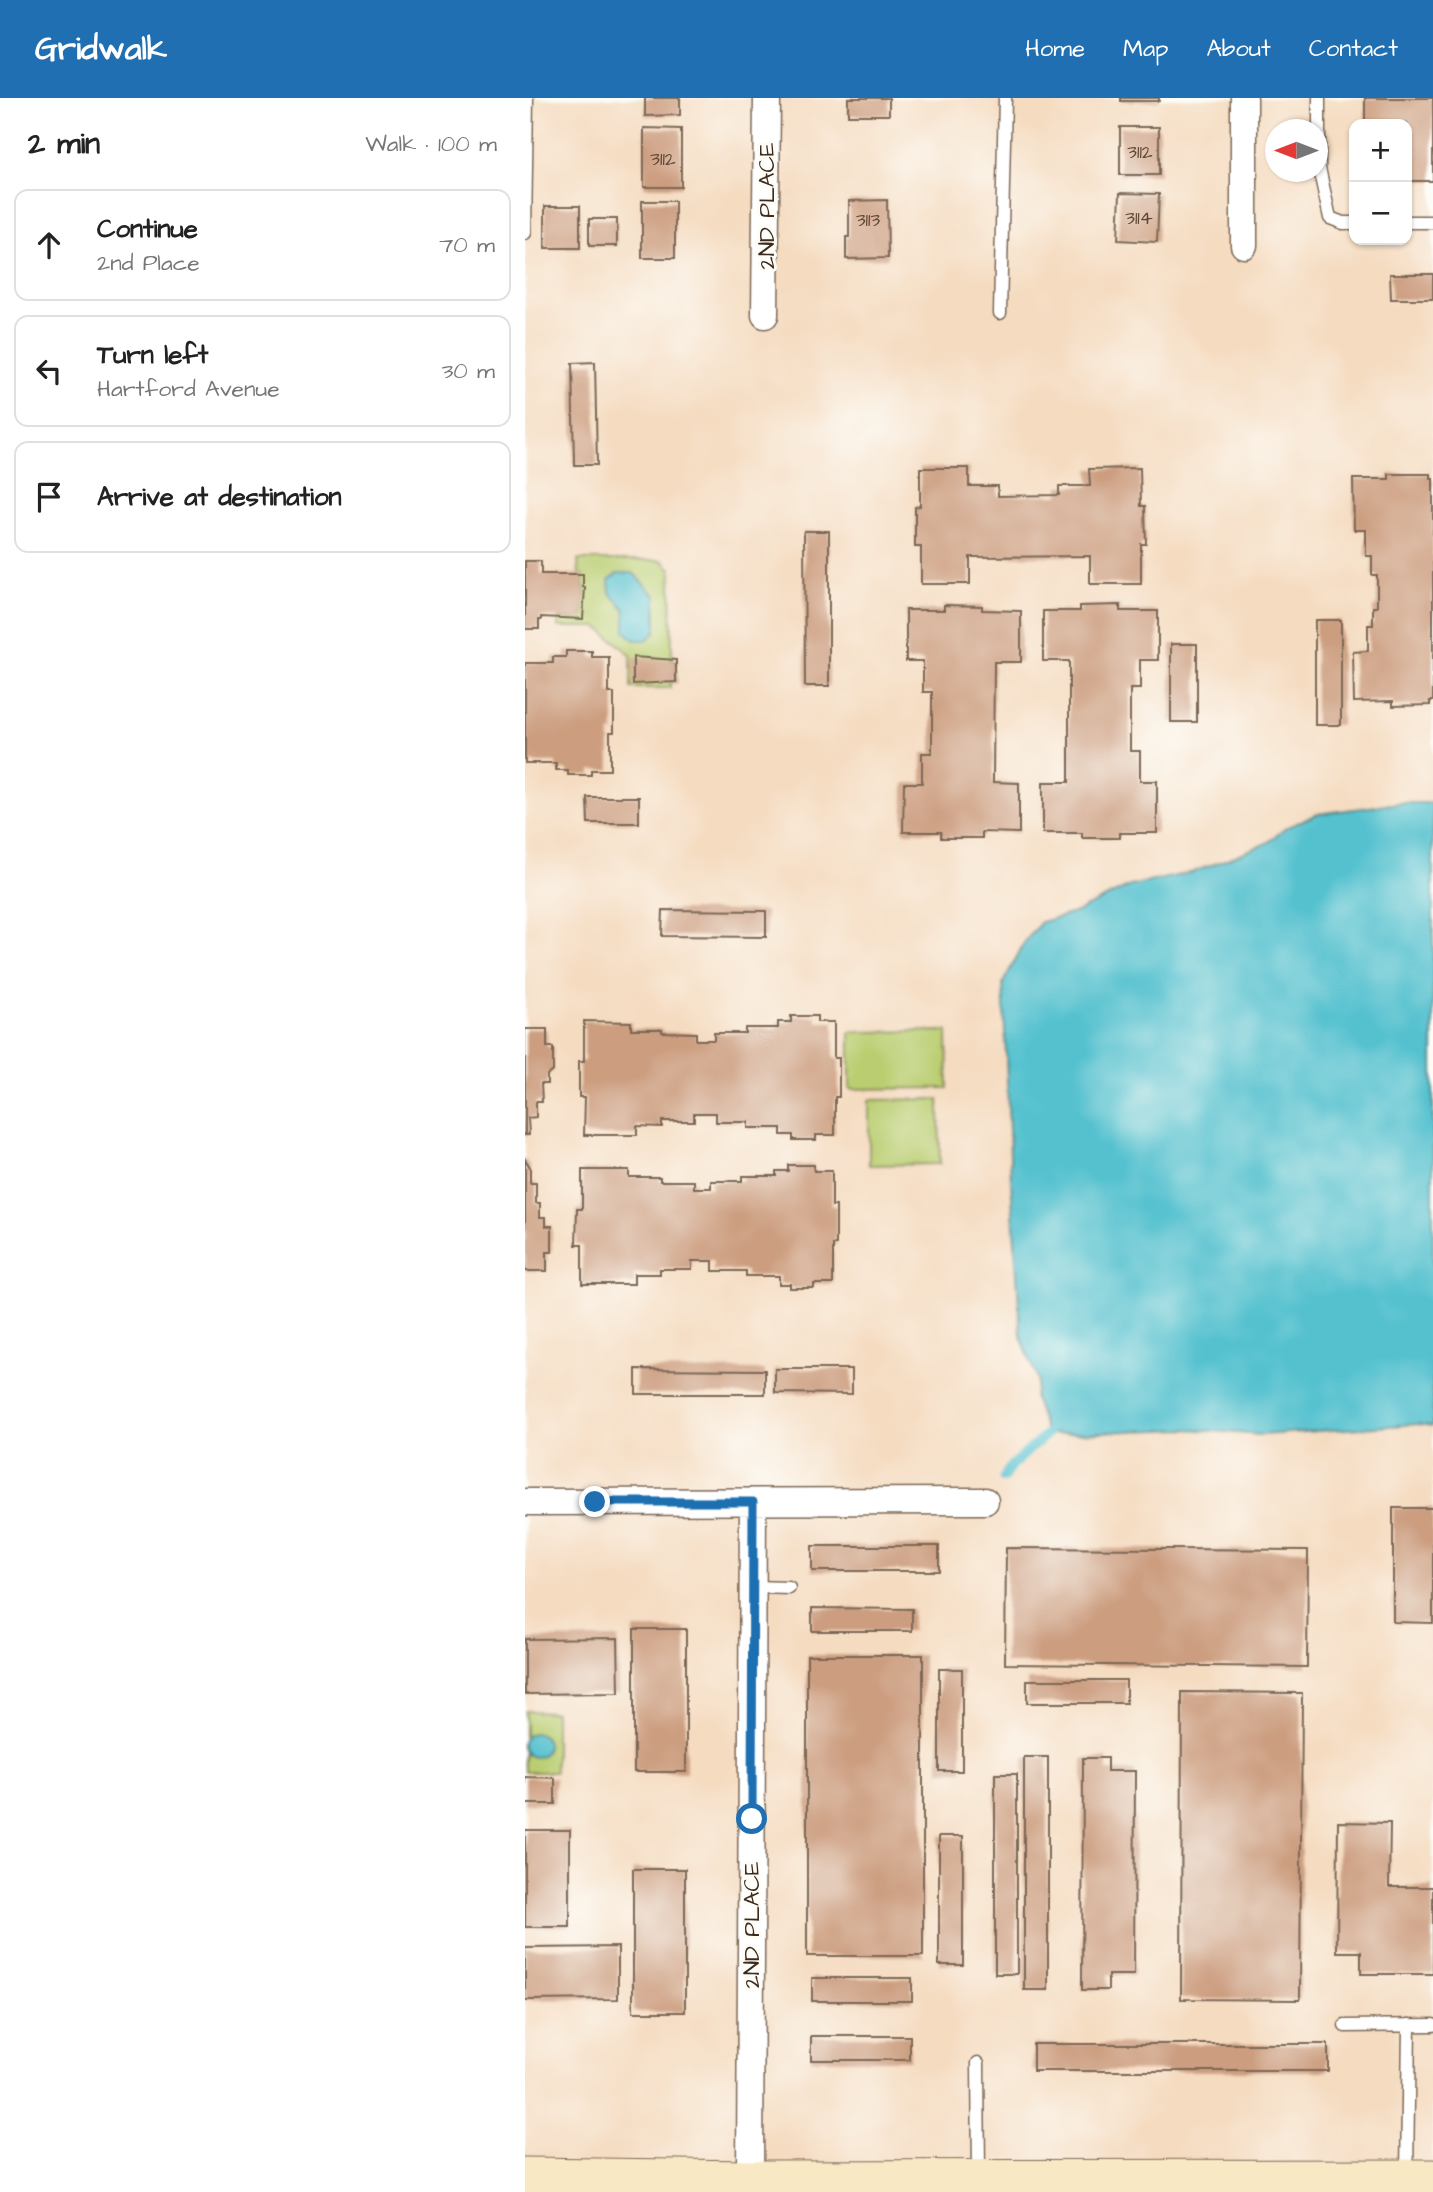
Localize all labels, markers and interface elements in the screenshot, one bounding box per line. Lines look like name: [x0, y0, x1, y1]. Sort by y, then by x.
text: Gridwalk: [35, 26, 167, 72]
text: Home: [1025, 32, 1085, 66]
text: Map: [1123, 32, 1168, 66]
text: About: [1206, 32, 1271, 66]
text: Contact: [1309, 32, 1398, 66]
north arrow: [1265, 119, 1328, 182]
map controls: [1349, 119, 1412, 245]
button: +: [1349, 119, 1412, 182]
text: 2 min: [28, 123, 100, 165]
text: Walk · 100 m: [365, 128, 497, 160]
house number: 3112: [1127, 139, 1153, 166]
street label: 2ND PLACE: [751, 142, 783, 269]
house number: 3112: [650, 146, 676, 173]
button: −: [1349, 182, 1412, 245]
house number: 3114: [1125, 205, 1153, 232]
house number: 3113: [856, 207, 880, 234]
text: Continue: [97, 211, 198, 247]
icon: ahead: [30, 226, 68, 264]
text: 70 m: [439, 229, 495, 261]
text: 2nd Place: [97, 247, 200, 279]
text: Turn left: [97, 337, 208, 373]
icon: left: [30, 352, 68, 390]
text: 30 m: [442, 355, 495, 387]
text: Hartford Avenue: [97, 373, 280, 405]
icon: arrive: [30, 478, 68, 516]
text: Arrive at destination: [97, 479, 342, 515]
route end: [579, 1486, 610, 1517]
route start: [736, 1803, 767, 1834]
street label: 2ND PLACE: [736, 1861, 768, 1988]

